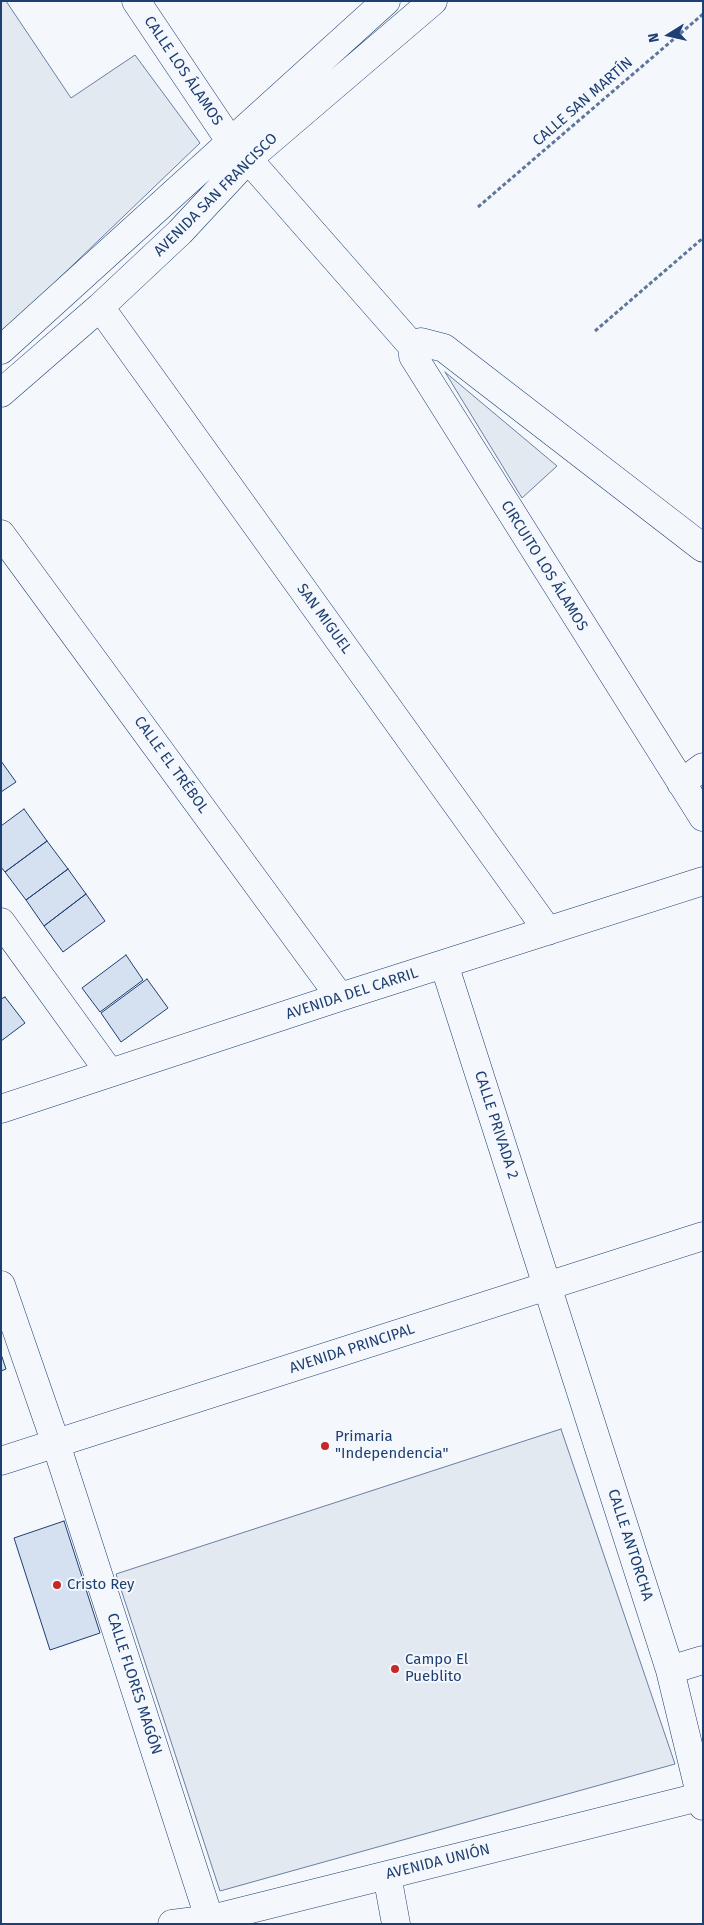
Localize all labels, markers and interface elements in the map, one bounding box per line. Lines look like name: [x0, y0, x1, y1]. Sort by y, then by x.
north arrow: [644, 10, 694, 60]
street label: CALLE LOS ÁLAMOS: [140, 13, 226, 129]
text: N: [645, 32, 663, 44]
street label: CALLE SAN MARTÍN: [529, 54, 637, 150]
street label: AVENIDA SAN FRANCISCO: [151, 130, 281, 260]
street label: CIRCUITO LOS ÁLAMOS: [497, 498, 591, 634]
street label: SAN MIGUEL: [293, 581, 355, 657]
street label: CALLE EL TRÉBOL: [130, 713, 212, 817]
street label: AVENIDA DEL CARRIL: [284, 964, 420, 1024]
street label: CALLE PRIVADA 2: [470, 1069, 522, 1181]
street label: AVENIDA PRINCIPAL: [287, 1320, 417, 1378]
place label: Primaria "Independencia": [335, 1428, 449, 1463]
marker: Primaria "Independencia": [319, 1440, 331, 1452]
street label: CALLE ANTORCHA: [603, 1487, 657, 1603]
place label: Cristo Rey: [67, 1576, 134, 1594]
marker: Cristo Rey: [51, 1579, 63, 1591]
street label: CALLE FLORES MAGÓN: [103, 1611, 165, 1757]
place label: Campo El Pueblito: [405, 1651, 468, 1686]
marker: Campo El Pueblito: [389, 1663, 401, 1675]
street label: AVENIDA UNIÓN: [384, 1840, 492, 1884]

